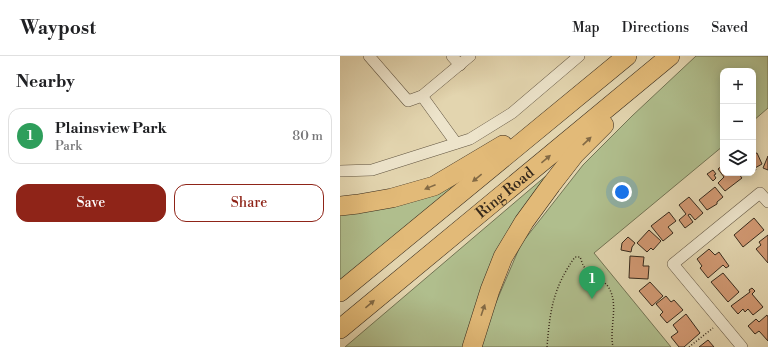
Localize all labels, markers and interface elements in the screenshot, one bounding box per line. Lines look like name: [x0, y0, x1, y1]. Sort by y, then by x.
text: Waypost: [20, 16, 96, 40]
text: Map: [572, 19, 600, 37]
text: Directions: [622, 19, 689, 37]
text: Saved: [711, 19, 748, 37]
map controls: [720, 68, 756, 176]
button: +: [720, 68, 756, 104]
text: Nearby: [16, 71, 75, 93]
button: −: [720, 104, 756, 140]
text: Plainsview Park: [55, 119, 167, 138]
text: 1: [27, 128, 33, 144]
text: 80 m: [292, 128, 323, 144]
one-way arrow: [582, 136, 592, 146]
text: Park: [55, 138, 82, 154]
button: layers: [720, 140, 756, 176]
one-way arrow: [540, 154, 551, 163]
street label: Ring Road: [472, 163, 538, 222]
one-way arrow: [472, 173, 483, 182]
your location: [612, 182, 632, 202]
button: Save: [16, 184, 166, 222]
button: Share: [174, 184, 324, 222]
one-way arrow: [424, 184, 436, 190]
pin: 1: [579, 266, 605, 299]
one-way arrow: [365, 300, 375, 309]
one-way arrow: [480, 303, 486, 315]

